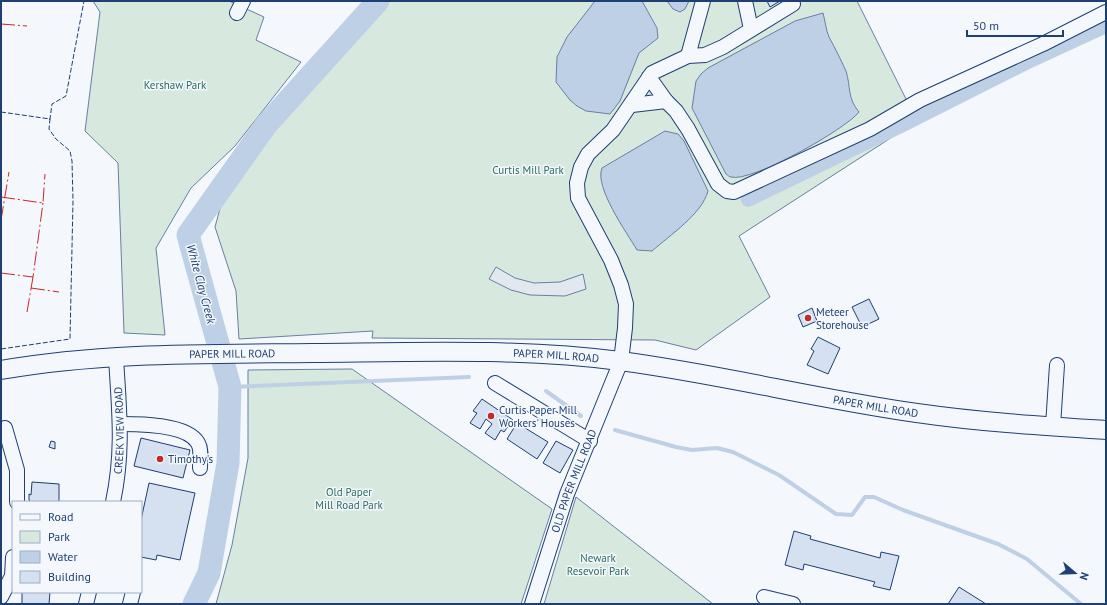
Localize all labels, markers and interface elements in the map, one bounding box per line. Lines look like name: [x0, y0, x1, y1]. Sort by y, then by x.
scale bar: [967, 12, 1063, 38]
text: 50 m: [973, 18, 999, 33]
park label: Kershaw Park: [144, 78, 207, 92]
park label: Curtis Mill Park: [492, 163, 565, 177]
water label: White Clay Creek: [184, 242, 219, 326]
place label: Meteer Storehouse: [816, 305, 869, 332]
marker: Meteer Storehouse: [803, 313, 813, 323]
street label: PAPER MILL ROAD: [189, 346, 275, 361]
street label: PAPER MILL ROAD: [513, 346, 600, 366]
street label: CREEK VIEW ROAD: [111, 386, 127, 475]
street label: PAPER MILL ROAD: [832, 392, 919, 420]
place label: Curtis Paper Mill Workers' Houses: [499, 403, 578, 430]
marker: Curtis Paper Mill Workers' Houses: [486, 411, 496, 421]
street label: OLD PAPER MILL ROAD: [548, 427, 600, 534]
place label: Timothy's: [168, 452, 213, 466]
marker: Timothy's: [155, 454, 165, 464]
park label: Old Paper Mill Road Park: [315, 485, 383, 512]
legend: [12, 501, 142, 593]
text: Road: [48, 509, 73, 524]
text: Park: [48, 529, 70, 544]
text: Water: [48, 549, 78, 564]
park label: Newark Resevoir Park: [567, 551, 630, 578]
north arrow: [1055, 553, 1095, 593]
text: Building: [48, 569, 91, 584]
text: N: [1077, 571, 1092, 582]

